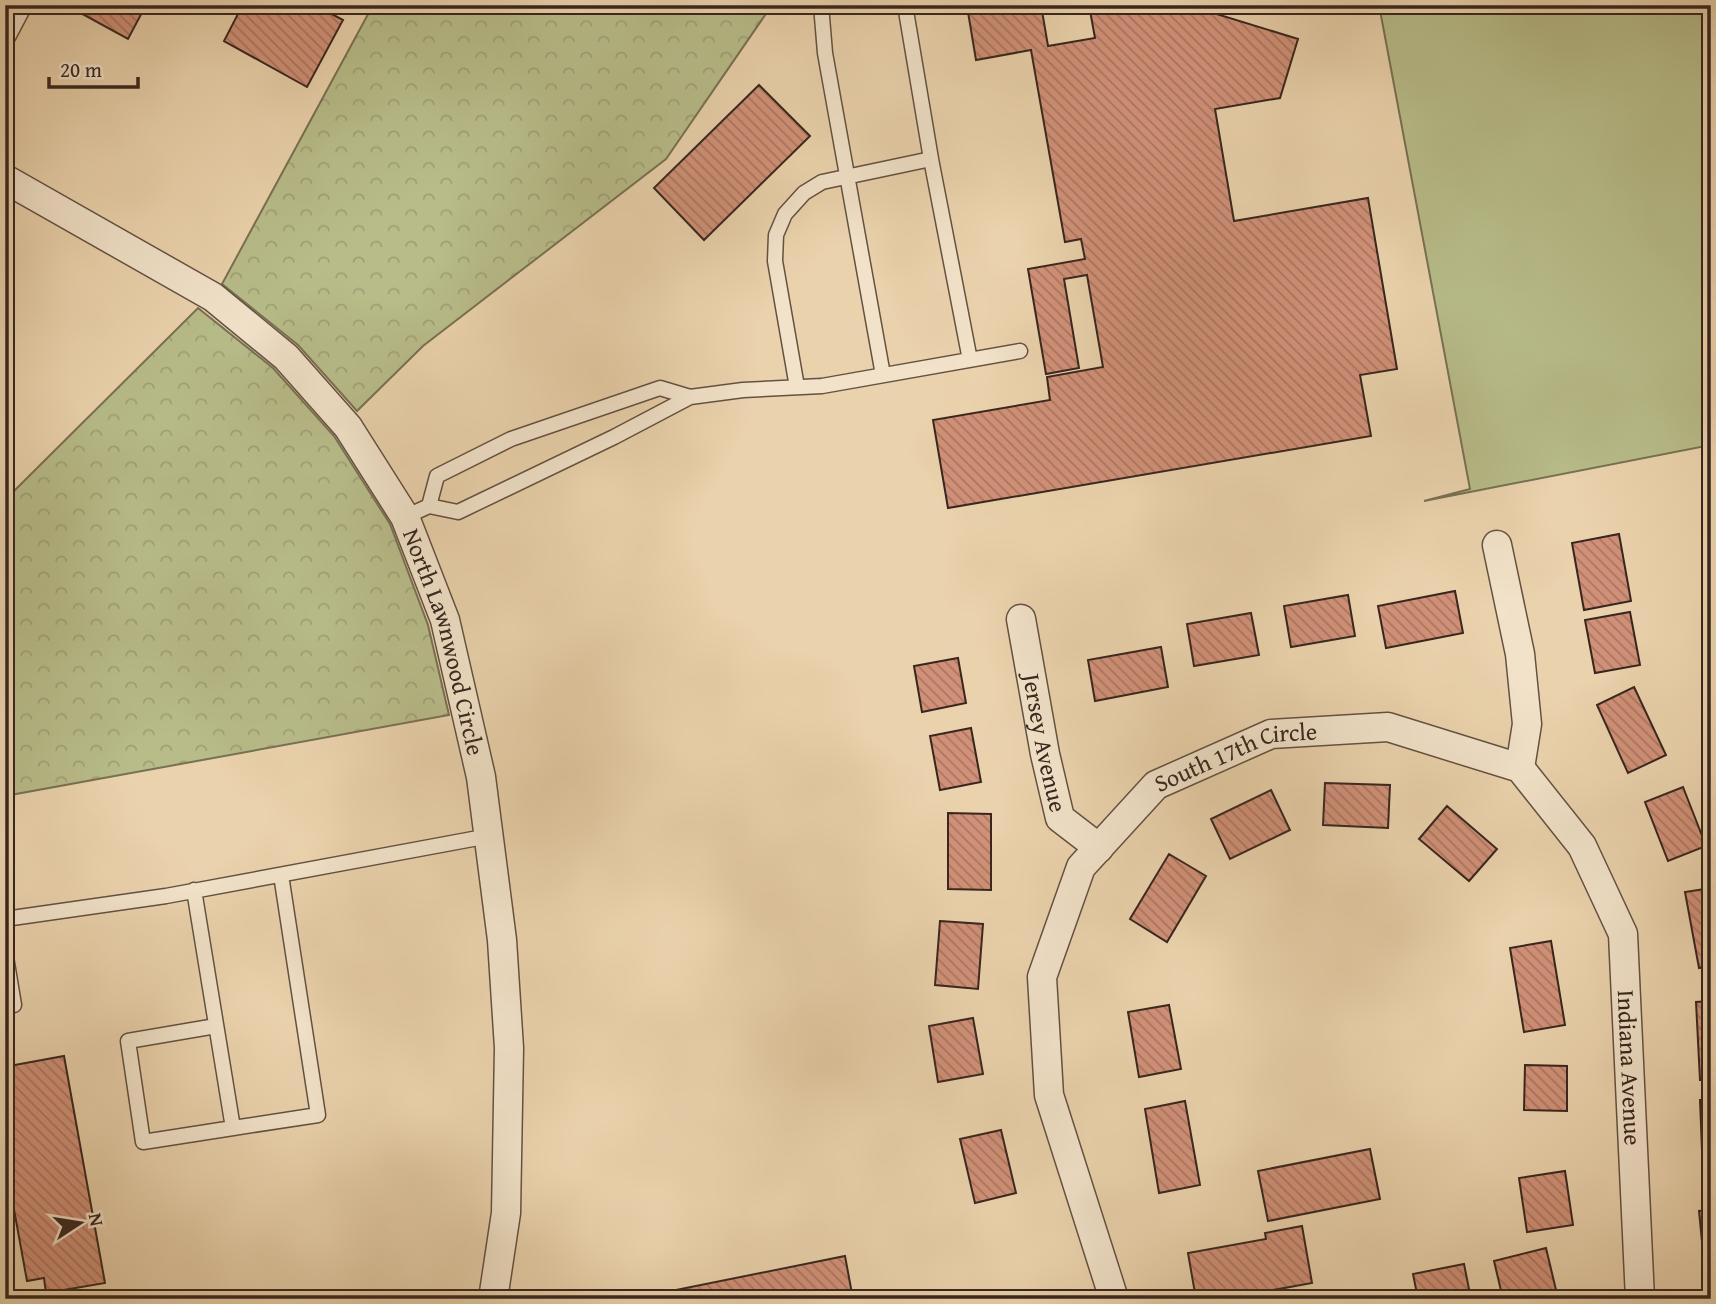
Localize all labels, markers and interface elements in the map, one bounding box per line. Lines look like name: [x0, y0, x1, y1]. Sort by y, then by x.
scale bar: [49, 46, 138, 90]
text: 20 m: [60, 54, 102, 85]
street label: North Lawnwood Circle: [394, 523, 493, 759]
street label: Jersey Avenue: [1013, 668, 1076, 815]
street label: South 17th Circle: [1148, 713, 1318, 801]
street label: Indiana Avenue: [1609, 989, 1651, 1146]
north arrow: [46, 1188, 116, 1258]
text: N: [82, 1210, 112, 1229]

